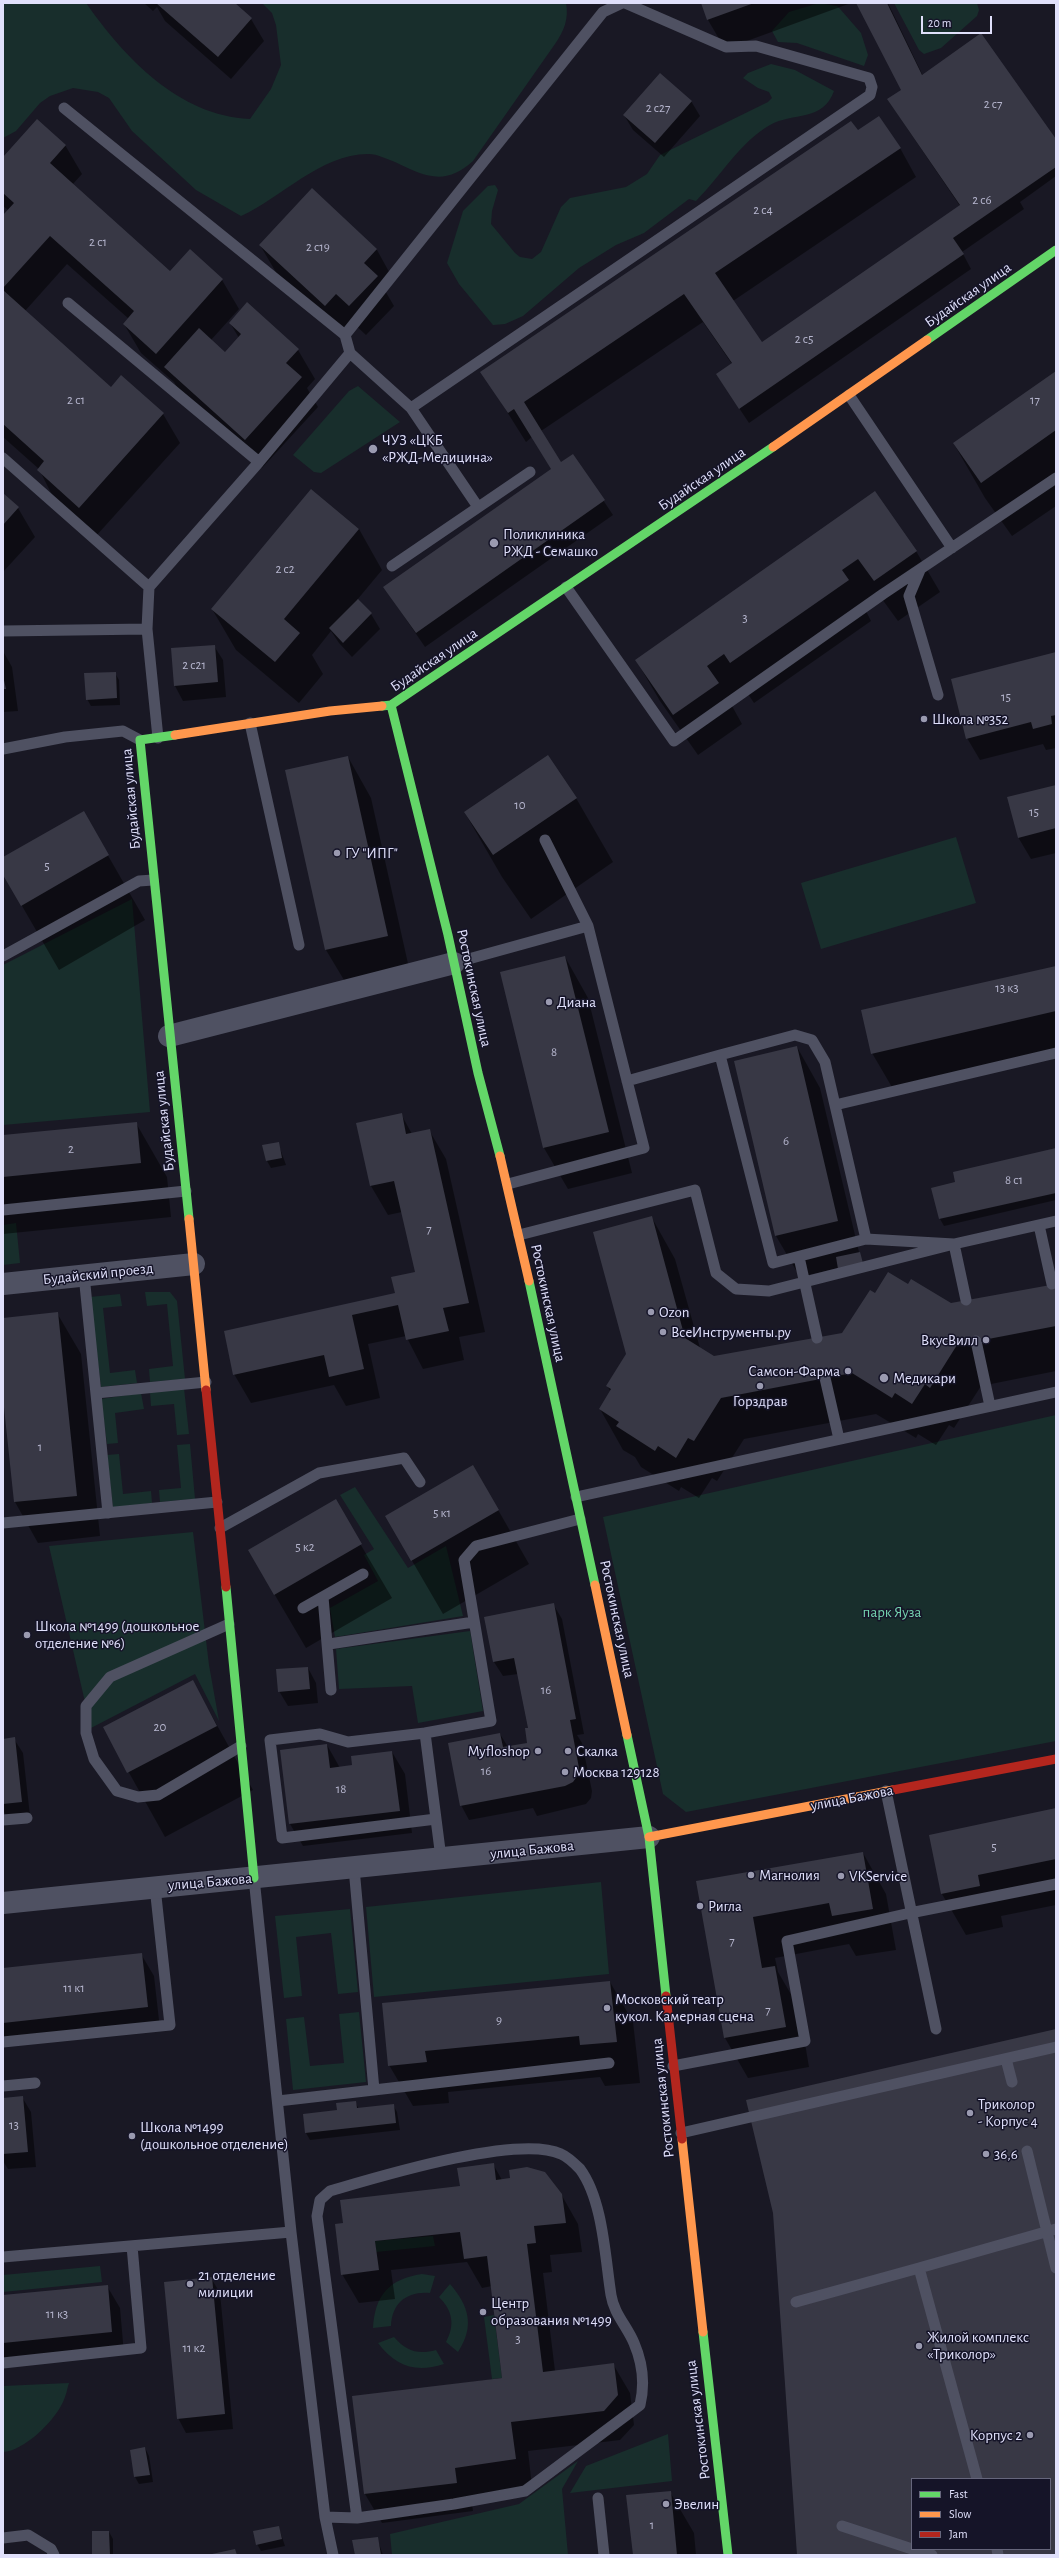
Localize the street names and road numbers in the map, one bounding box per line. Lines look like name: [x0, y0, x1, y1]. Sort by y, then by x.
street label: Будайская улица: [921, 259, 1015, 331]
street label: Будайская улица: [655, 443, 749, 515]
street label: Будайская улица: [387, 624, 481, 696]
street label: Будайская улица: [118, 748, 144, 850]
street label: Ростокинская улица: [453, 927, 495, 1049]
street label: Будайская улица: [150, 1070, 178, 1172]
street label: Ростокинская улица: [527, 1242, 569, 1364]
street label: Будайский проезд: [42, 1259, 154, 1289]
street label: Ростокинская улица: [596, 1558, 638, 1680]
street label: улица Бажова: [809, 1781, 895, 1815]
street label: улица Бажова: [489, 1837, 575, 1863]
street label: улица Бажова: [167, 1869, 253, 1895]
street label: Ростокинская улица: [648, 2037, 678, 2159]
street label: Ростокинская улица: [682, 2359, 714, 2481]

